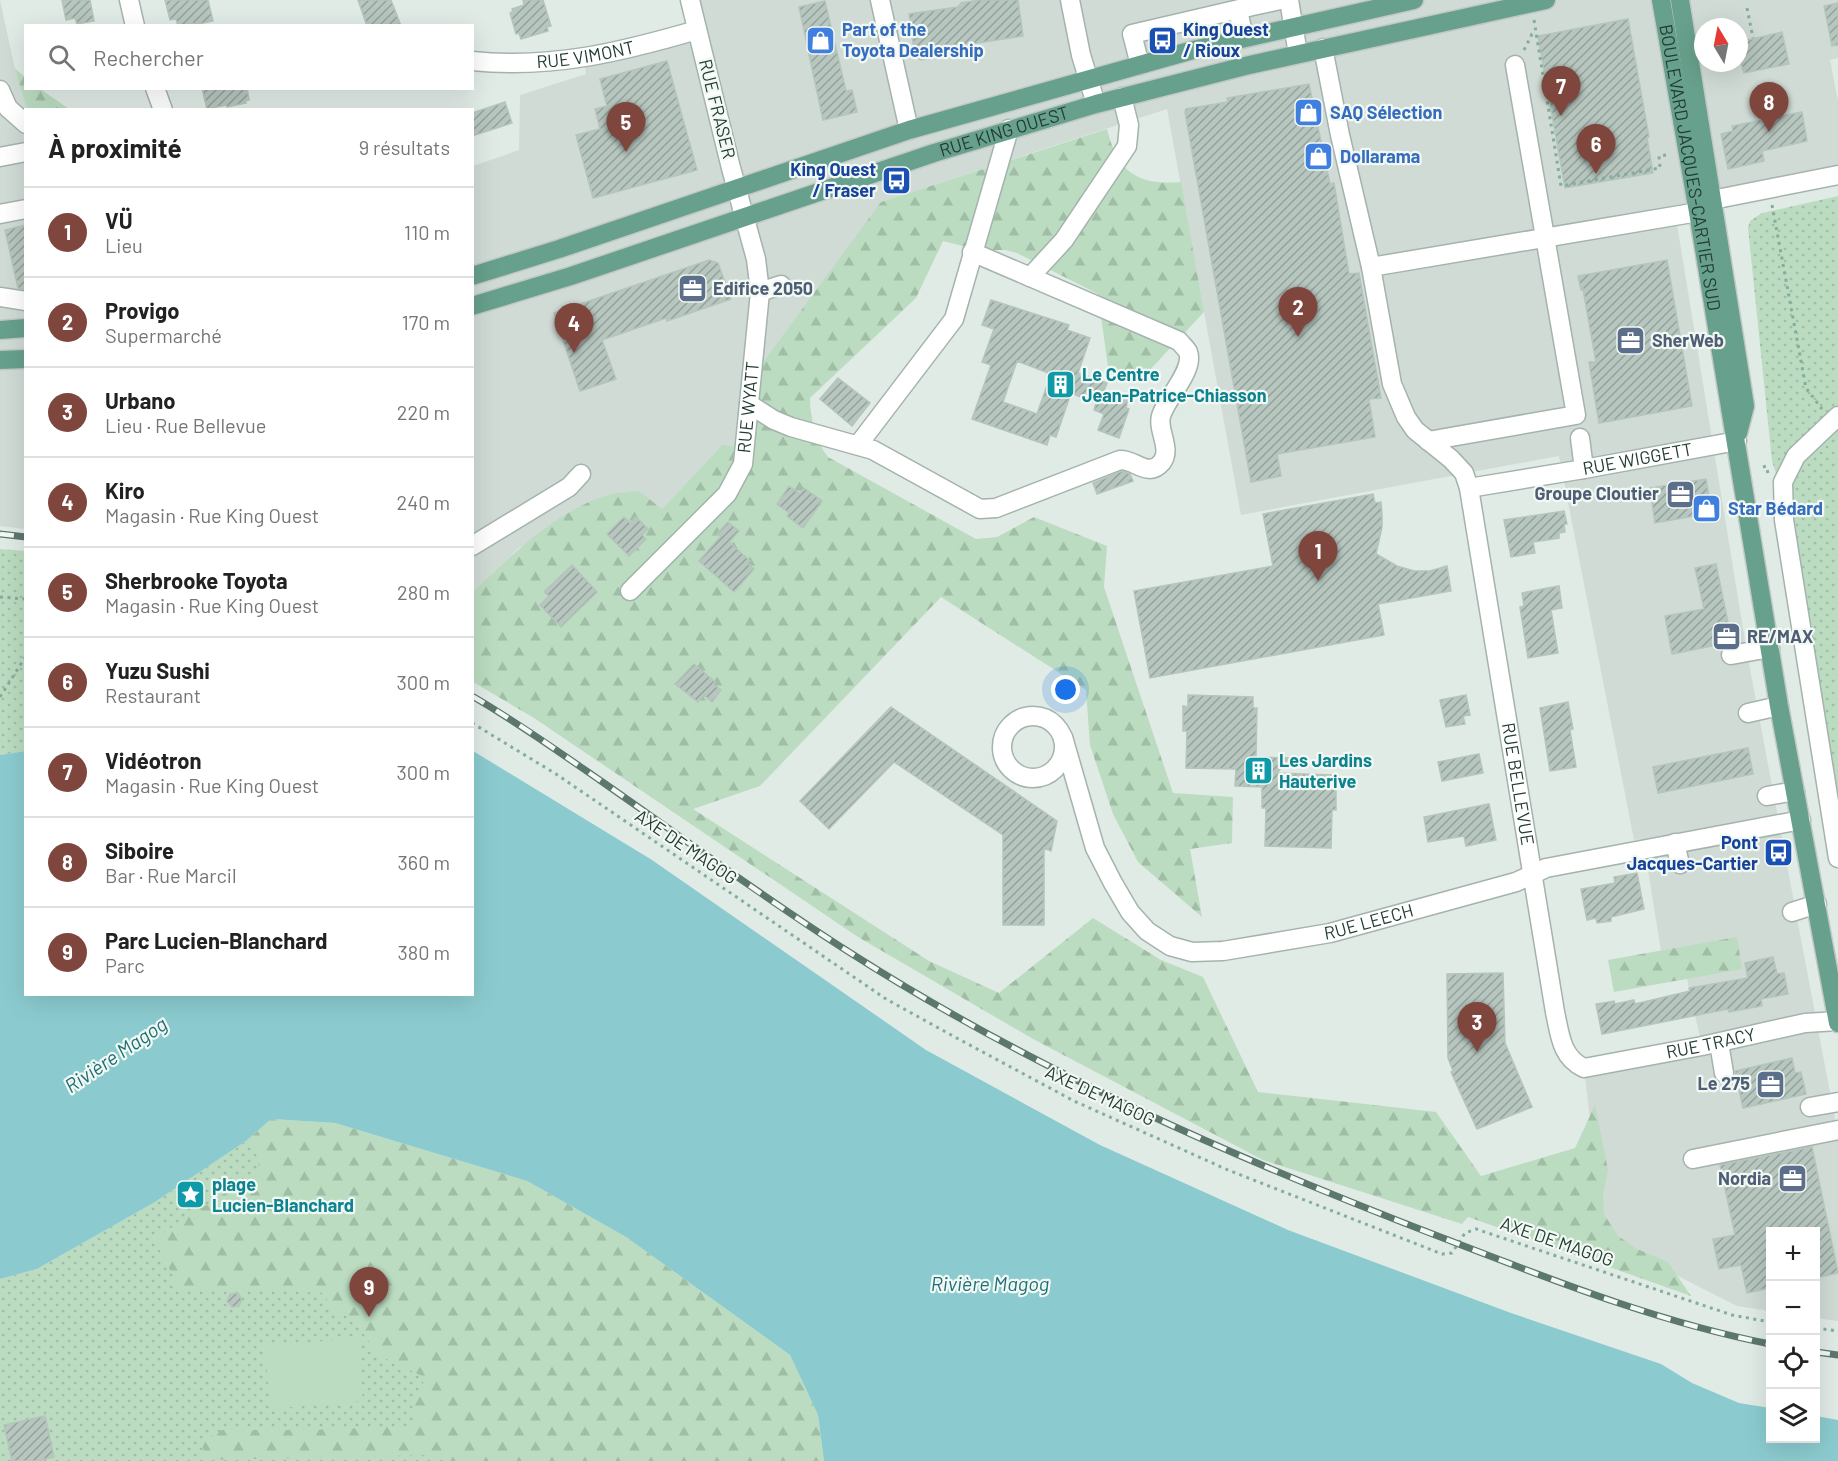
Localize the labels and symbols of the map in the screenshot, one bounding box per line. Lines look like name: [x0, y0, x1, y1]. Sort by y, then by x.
place label: Part of the Toyota Dealership: [842, 18, 984, 61]
place label: King Ouest / Rioux: [1183, 18, 1269, 61]
north arrow: [1694, 18, 1748, 72]
street label: BOULEVARD JACQUES-CARTIER SUD: [1655, 22, 1726, 312]
shop icon: Part of the Toyota Dealership: [805, 24, 837, 56]
bus stop icon: King Ouest / Rioux: [1146, 24, 1178, 56]
street label: RUE VIMONT: [536, 35, 636, 72]
street label: RUE FRASER: [695, 57, 741, 161]
pin: 7: [1542, 66, 1580, 116]
pin: 8: [1750, 82, 1788, 132]
shop icon: SAQ Sélection: [1293, 97, 1325, 129]
street label: RUE KING OUEST: [937, 101, 1071, 161]
place label: SAQ Sélection: [1330, 101, 1442, 123]
pin: 5: [606, 102, 646, 152]
pin: 6: [1576, 124, 1616, 174]
shop icon: Dollarama: [1303, 141, 1335, 173]
place label: Dollarama: [1340, 145, 1420, 167]
place label: King Ouest / Fraser: [790, 158, 876, 201]
bus stop icon: King Ouest / Fraser: [881, 164, 913, 196]
office icon: Edifice 2050: [676, 273, 708, 305]
place label: Edifice 2050: [713, 277, 813, 299]
pin: 2: [1278, 288, 1318, 337]
pin: 4: [554, 304, 594, 353]
office icon: SherWeb: [1615, 325, 1647, 357]
place label: SherWeb: [1652, 329, 1724, 351]
street label: RUE WYATT: [732, 360, 763, 454]
place label: Le Centre Jean-Patrice-Chiasson: [1082, 363, 1267, 406]
building icon: Le Centre Jean-Patrice-Chiasson: [1045, 369, 1077, 401]
street label: RUE WIGGETT: [1581, 437, 1694, 479]
office icon: Groupe Cloutier: [1664, 478, 1696, 510]
place label: Groupe Cloutier: [1535, 482, 1659, 504]
shop icon: Star Bédard: [1691, 493, 1723, 525]
place label: Star Bédard: [1728, 497, 1823, 519]
pin: 1: [1298, 532, 1338, 581]
office icon: RE/MAX: [1710, 621, 1742, 653]
place label: RE/MAX: [1747, 625, 1813, 647]
your location: [1051, 675, 1080, 704]
street label: RUE BELLEVUE: [1498, 721, 1539, 847]
place label: Les Jardins Hauterive: [1279, 749, 1372, 792]
building icon: Les Jardins Hauterive: [1242, 755, 1274, 787]
street label: AXE DE MAGOG: [631, 804, 742, 888]
place label: Pont Jacques-Cartier: [1627, 831, 1758, 874]
bus stop icon: Pont Jacques-Cartier: [1763, 837, 1795, 869]
street label: RUE LEECH: [1322, 899, 1416, 944]
pin: 3: [1458, 1002, 1496, 1052]
water label: Rivière Magog: [60, 1011, 171, 1097]
street label: RUE TRACY: [1664, 1022, 1757, 1062]
street label: AXE DE MAGOG: [1042, 1060, 1159, 1130]
office icon: Le 275: [1755, 1068, 1787, 1100]
place label: Le 275: [1698, 1072, 1750, 1094]
office icon: Nordia: [1776, 1163, 1808, 1195]
place label: Nordia: [1718, 1167, 1771, 1189]
place label: plage Lucien-Blanchard: [212, 1173, 354, 1216]
place icon: plage Lucien-Blanchard: [175, 1179, 207, 1211]
street label: AXE DE MAGOG: [1498, 1211, 1617, 1271]
pin: 9: [350, 1268, 388, 1317]
water label: Rivière Magog: [931, 1271, 1049, 1295]

